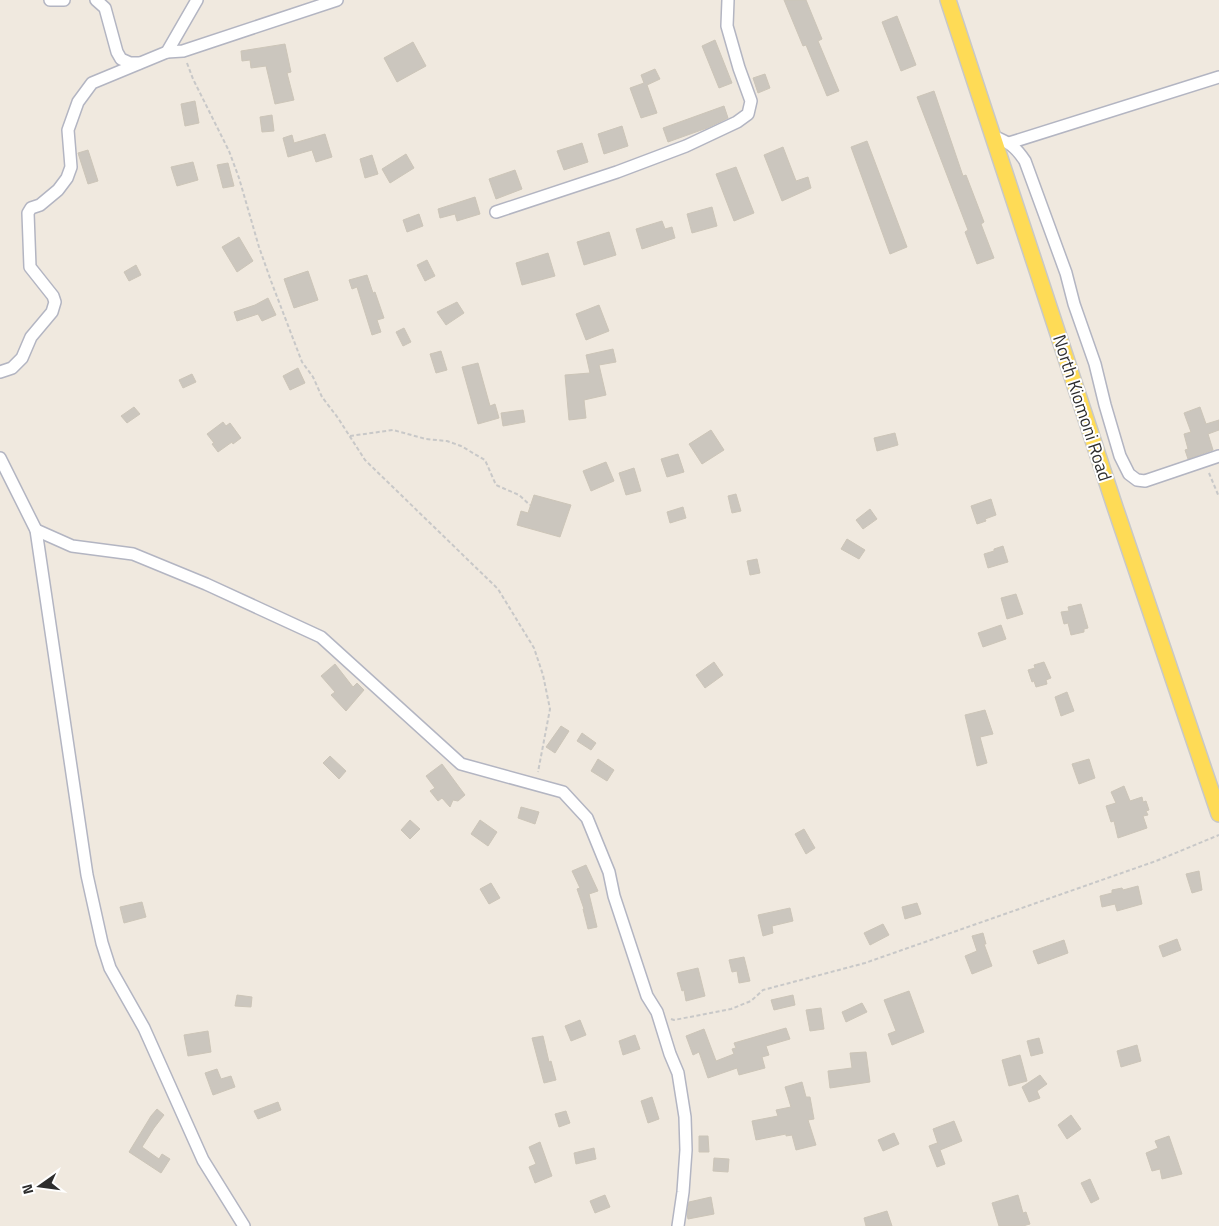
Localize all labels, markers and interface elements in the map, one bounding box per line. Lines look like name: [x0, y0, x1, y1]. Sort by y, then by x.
street label: North Kiomoni Road: [1046, 331, 1119, 485]
north arrow: [15, 1161, 65, 1211]
text: N: [16, 1182, 38, 1197]

